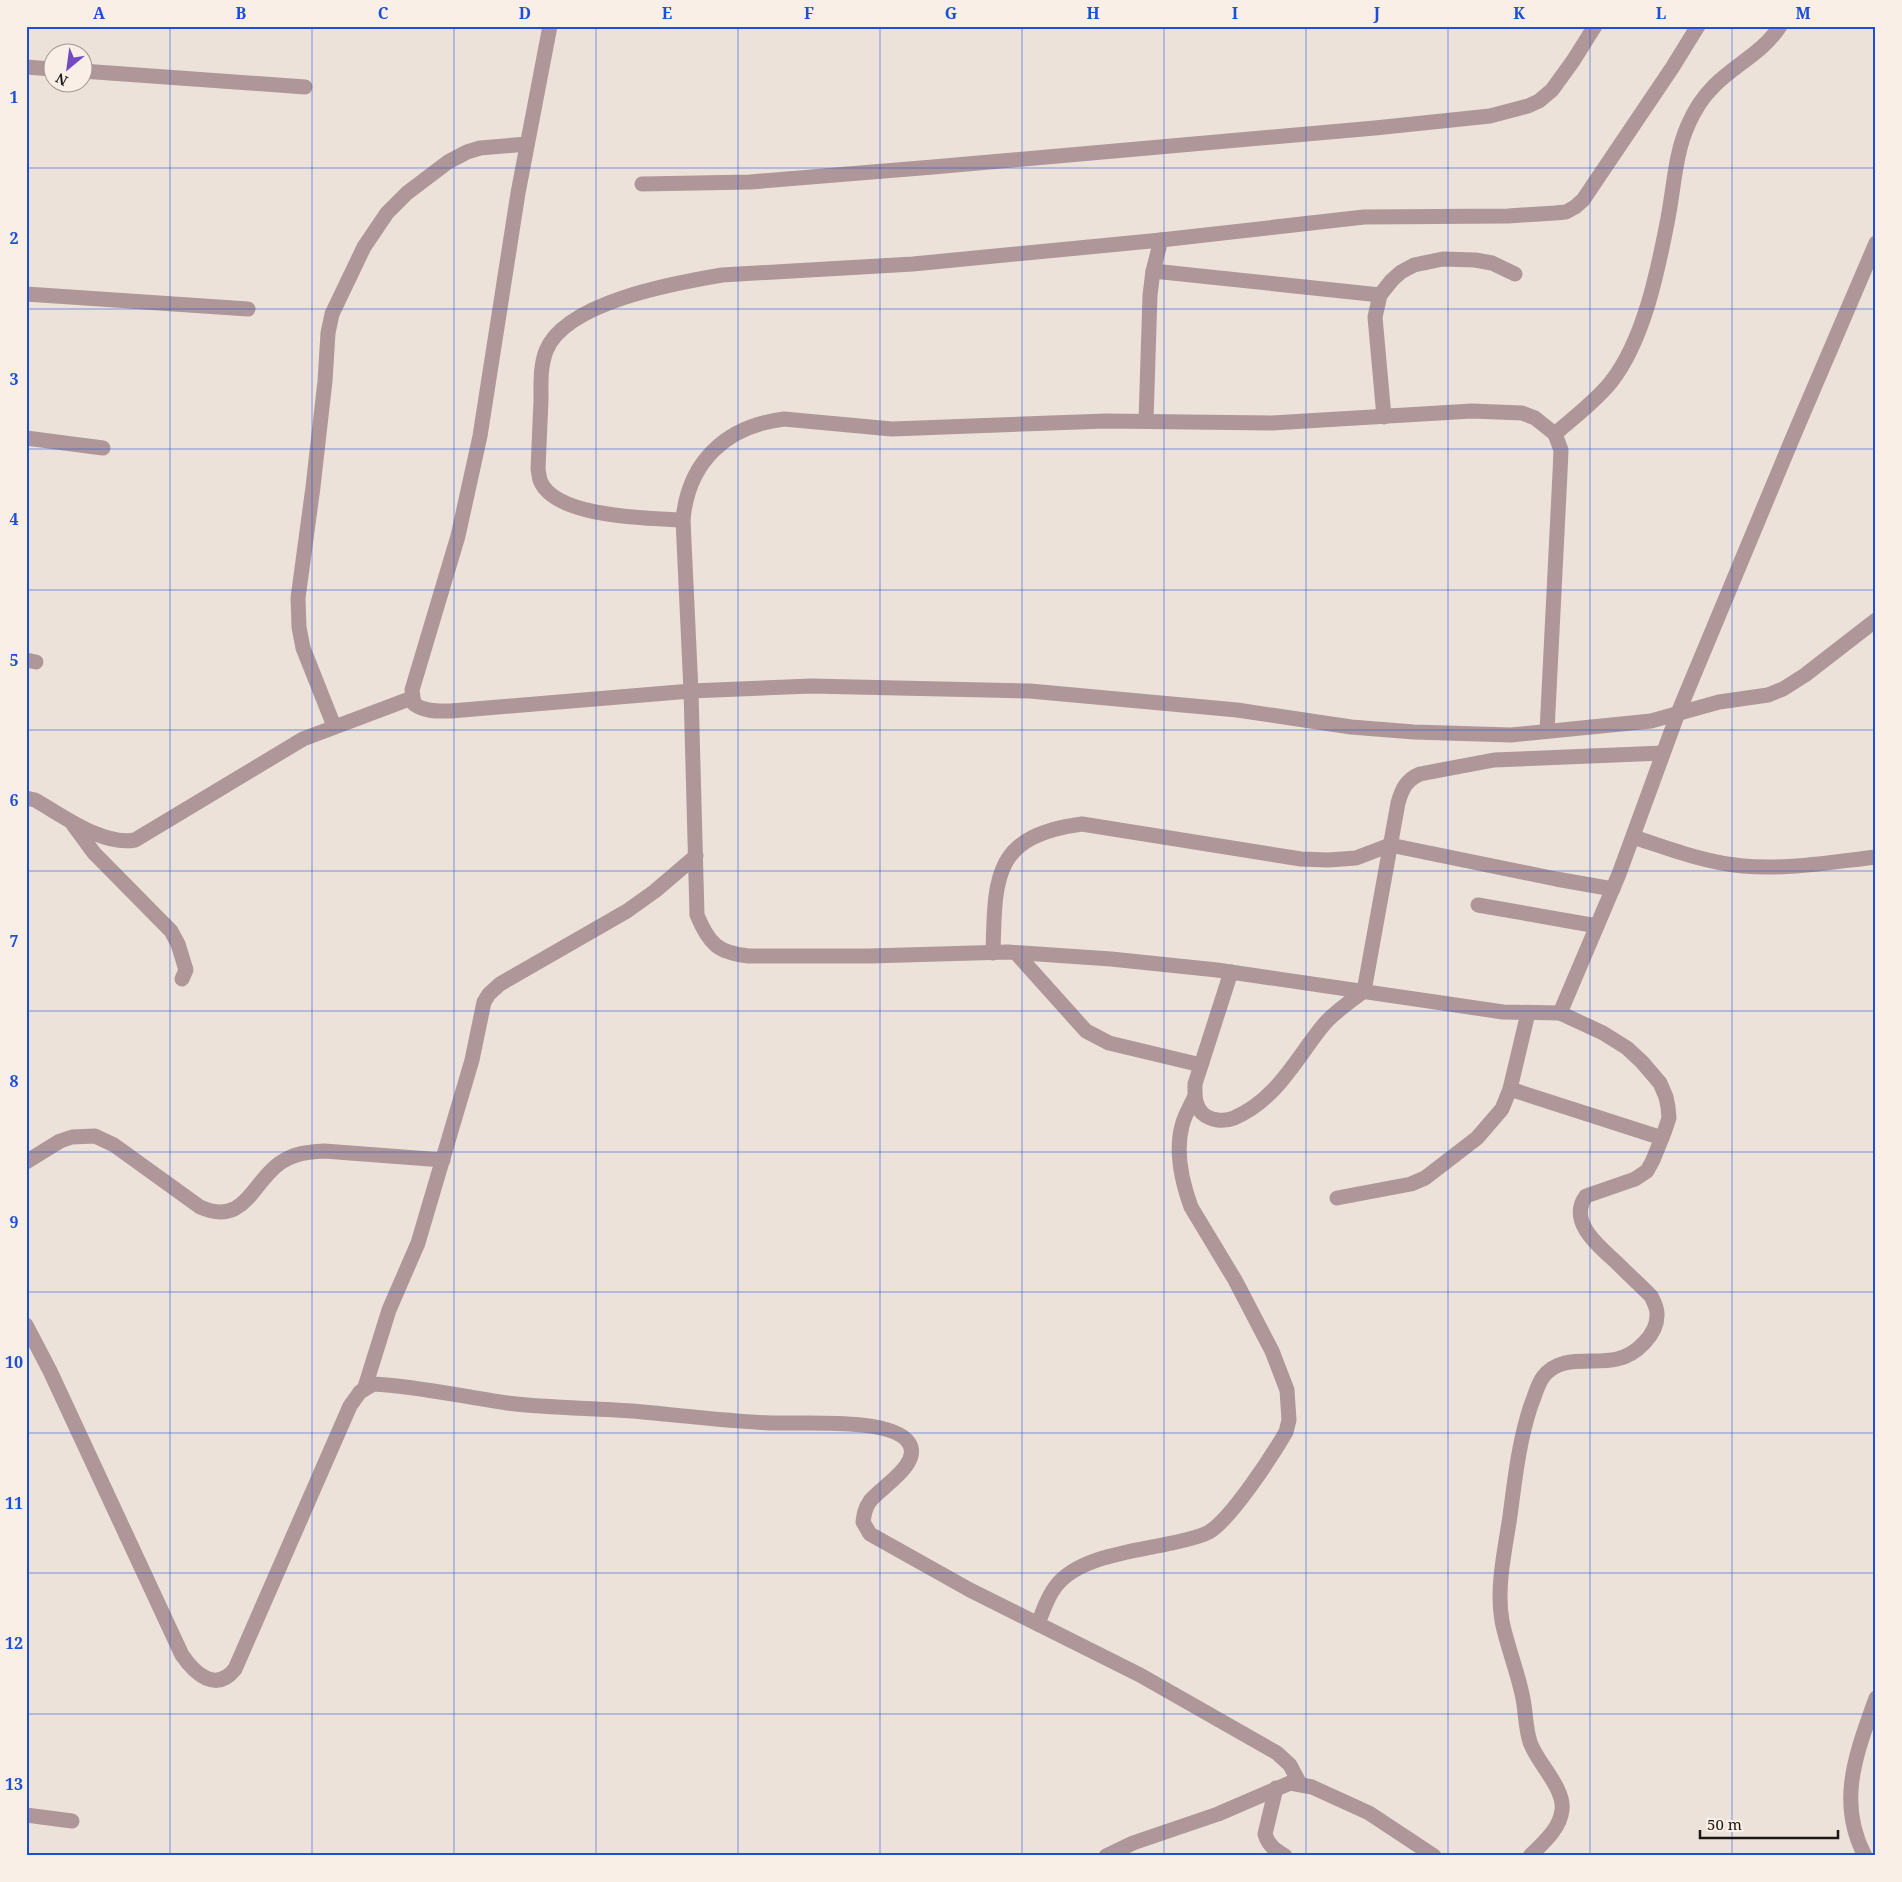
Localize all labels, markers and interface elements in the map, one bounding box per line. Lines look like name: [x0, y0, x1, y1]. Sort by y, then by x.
text: A: [93, 2, 106, 24]
text: B: [236, 2, 247, 24]
text: C: [378, 2, 389, 24]
text: D: [519, 2, 531, 24]
text: E: [662, 2, 672, 24]
text: F: [804, 2, 814, 24]
text: G: [945, 2, 957, 24]
text: H: [1086, 2, 1100, 24]
text: I: [1232, 2, 1238, 24]
text: J: [1373, 2, 1381, 24]
text: K: [1513, 2, 1525, 24]
text: L: [1656, 2, 1666, 24]
text: M: [1795, 2, 1811, 24]
north arrow: [42, 42, 92, 92]
text: N: [52, 69, 71, 91]
text: 1: [9, 86, 19, 108]
text: 2: [9, 227, 19, 249]
text: 3: [9, 368, 19, 390]
text: 4: [9, 508, 19, 530]
text: 5: [9, 649, 19, 671]
text: 6: [9, 789, 19, 811]
text: 7: [9, 930, 19, 952]
text: 8: [9, 1070, 19, 1092]
text: 9: [9, 1211, 19, 1233]
text: 10: [5, 1351, 23, 1373]
text: 11: [5, 1492, 23, 1514]
text: 12: [5, 1632, 23, 1654]
text: 13: [5, 1773, 23, 1795]
scale bar: [1700, 1807, 1837, 1839]
text: 50 m: [1707, 1814, 1742, 1834]

